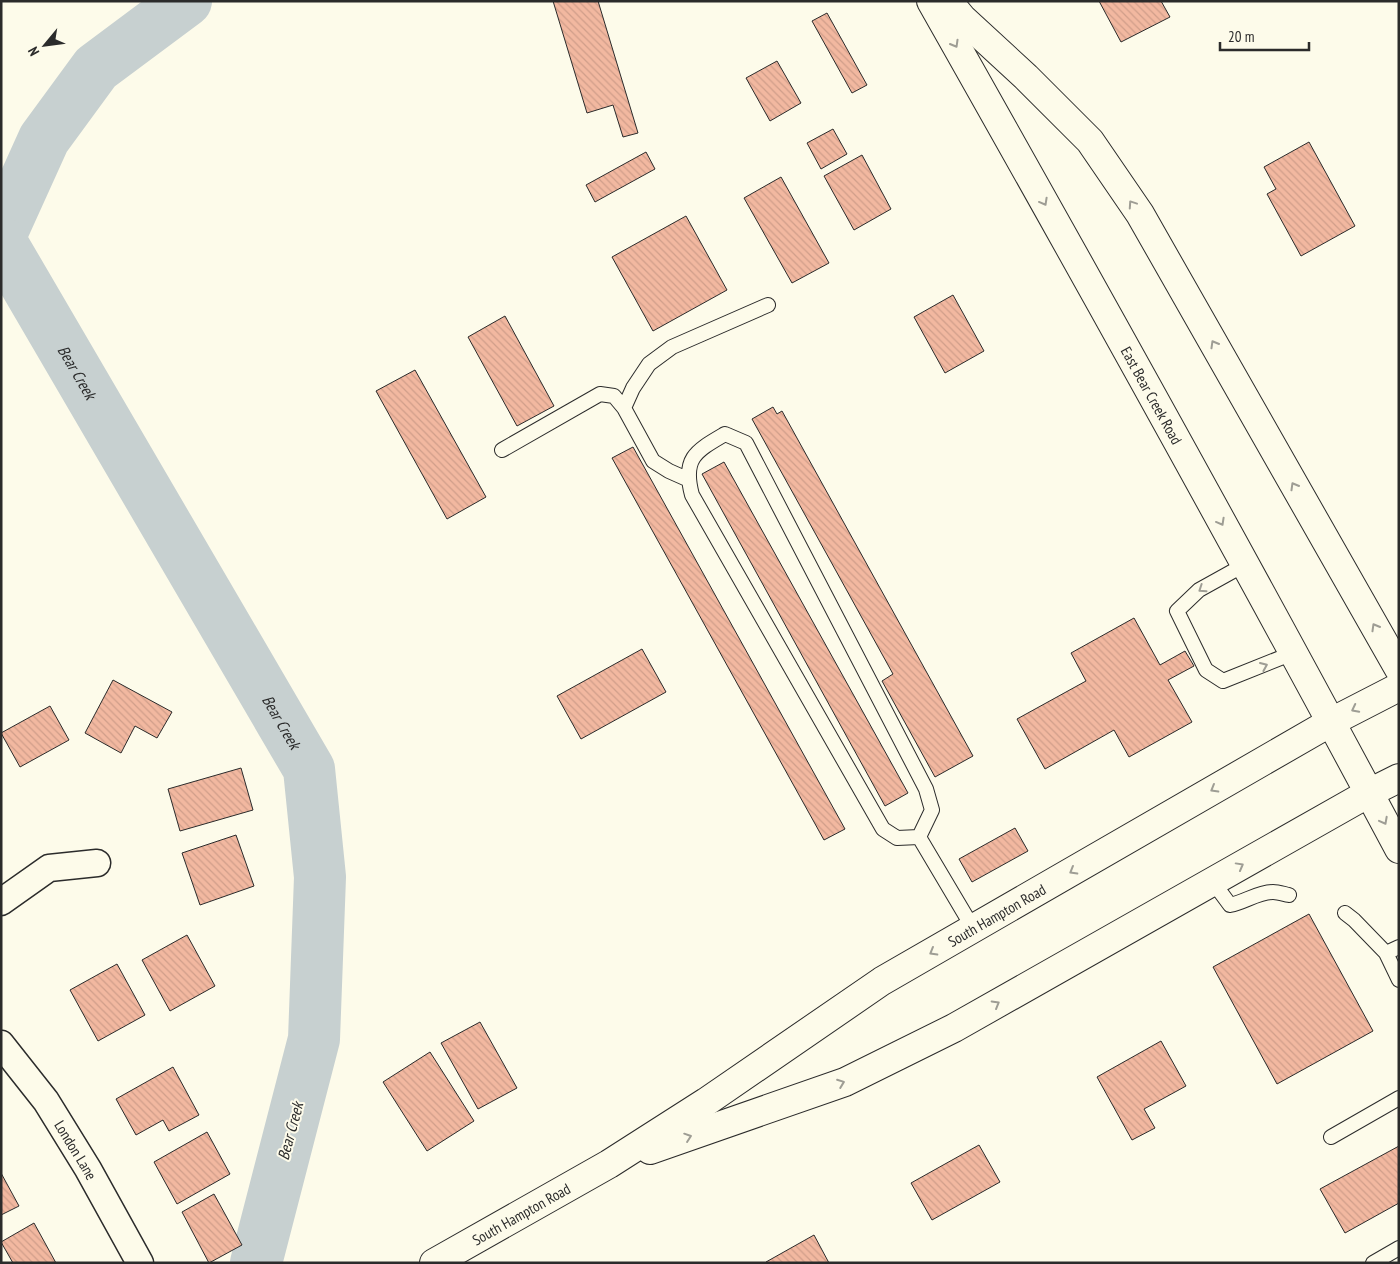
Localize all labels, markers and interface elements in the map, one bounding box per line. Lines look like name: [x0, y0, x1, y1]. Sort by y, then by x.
north arrow: [20, 20, 70, 70]
scale bar: [1220, 20, 1309, 52]
text: 20 m: [1228, 27, 1254, 46]
one-way arrow: [949, 38, 959, 47]
text: N: [24, 44, 43, 59]
one-way arrow: [1038, 197, 1048, 206]
one-way arrow: [1129, 200, 1138, 210]
one-way arrow: [1210, 341, 1220, 350]
water label: Bear Creek: [54, 342, 102, 405]
street label: East Bear Creek Road: [1117, 343, 1187, 447]
one-way arrow: [1290, 482, 1300, 491]
one-way arrow: [1215, 517, 1225, 526]
one-way arrow: [1198, 583, 1208, 592]
one-way arrow: [1371, 623, 1381, 632]
one-way arrow: [1259, 661, 1268, 672]
water label: Bear Creek: [258, 691, 306, 754]
one-way arrow: [1352, 703, 1361, 713]
one-way arrow: [1210, 783, 1219, 793]
one-way arrow: [1378, 816, 1388, 825]
one-way arrow: [1234, 863, 1243, 873]
one-way arrow: [1070, 864, 1079, 874]
street label: South Hampton Road: [944, 879, 1049, 951]
one-way arrow: [929, 945, 938, 955]
one-way arrow: [991, 1001, 1000, 1011]
one-way arrow: [836, 1079, 845, 1089]
water label: Bear Creek: [273, 1098, 308, 1162]
street label: London Lane: [51, 1117, 101, 1183]
one-way arrow: [683, 1133, 691, 1143]
street label: South Hampton Road: [469, 1179, 573, 1249]

